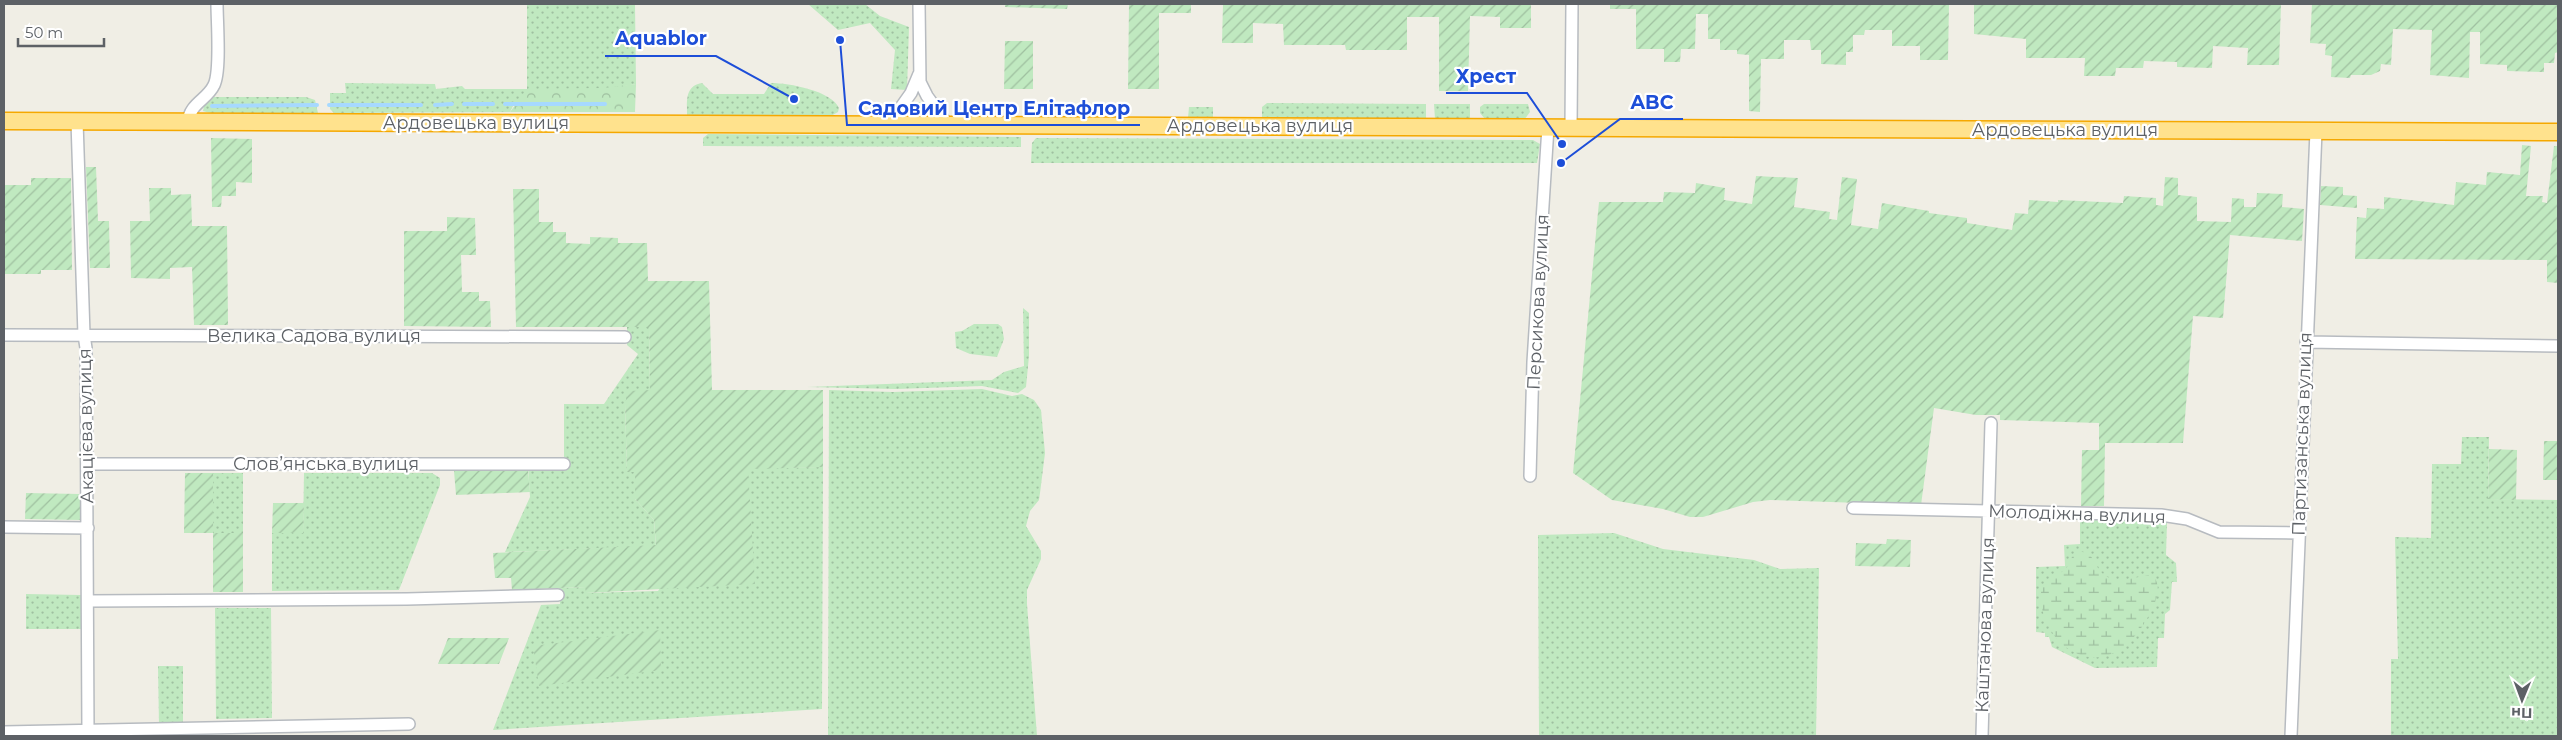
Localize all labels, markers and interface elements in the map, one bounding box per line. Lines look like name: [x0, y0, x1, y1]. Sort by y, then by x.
scale bar: [18, 15, 104, 47]
callout: Aquablor: [605, 22, 716, 56]
text: 50 m: [25, 23, 63, 42]
text: Aquablor: [614, 27, 707, 50]
callout: Хрест: [1446, 59, 1527, 93]
text: Хрест: [1456, 65, 1517, 88]
callout: ABC: [1620, 85, 1683, 119]
callout: Садовий Центр Елітафлор: [847, 91, 1140, 125]
text: ABC: [1630, 91, 1674, 114]
text: Садовий Центр Елітафлор: [858, 97, 1130, 120]
street label: Ардовецька вулиця: [383, 112, 569, 134]
street label: Ардовецька вулиця: [1167, 115, 1353, 137]
street label: Ардовецька вулиця: [1972, 119, 2158, 141]
street label: Персикова вулиця: [1522, 213, 1554, 391]
street label: Велика Садова вулиця: [207, 325, 421, 347]
street label: Партизанська вулиця: [2287, 332, 2317, 536]
street label: Акацієва вулиця: [74, 348, 98, 504]
street label: Словʼянська вулиця: [233, 453, 419, 475]
street label: Молодіжна вулиця: [1988, 500, 2166, 528]
street label: Каштанова вулиця: [1971, 537, 1999, 713]
north arrow: [2497, 675, 2547, 725]
text: Пн: [2511, 704, 2532, 722]

